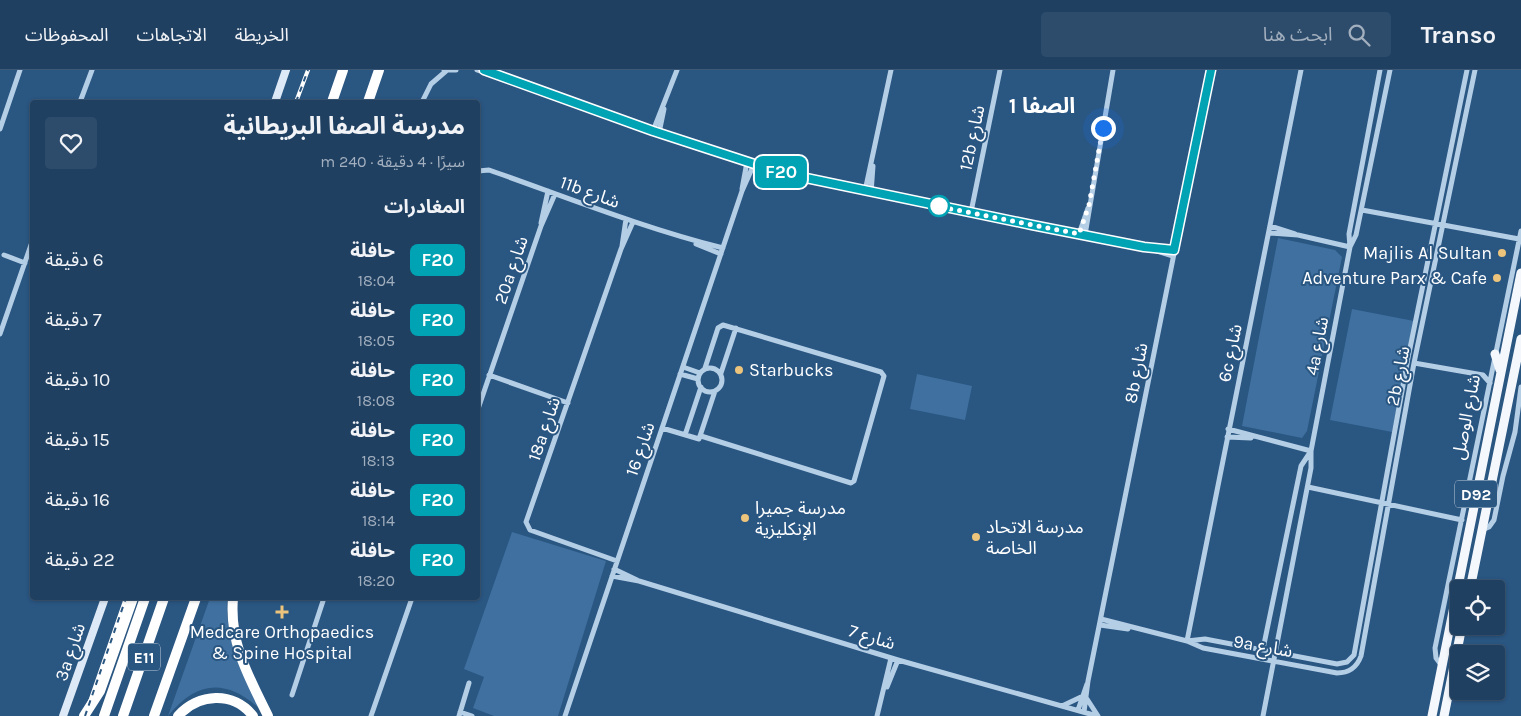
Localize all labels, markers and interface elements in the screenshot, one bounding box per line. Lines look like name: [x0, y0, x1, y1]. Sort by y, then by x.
search box: [1041, 12, 1391, 57]
icon: search: [1345, 21, 1373, 49]
text: Transo: [1421, 21, 1496, 49]
text: المحفوظات: [25, 24, 109, 46]
text: الاتجاهات: [137, 24, 207, 46]
text: الخريطة: [235, 24, 289, 46]
text: ابحث هنا: [1263, 24, 1333, 46]
district label: الصفا 1: [1009, 93, 1075, 119]
street label: 12b شارع: [954, 103, 993, 173]
text: مدرسة الصفا البريطانية: [224, 112, 465, 140]
your location: [1091, 116, 1116, 141]
button: heart: [45, 117, 97, 169]
text: سيرًا · 4 دقيقة · 240 m: [320, 152, 465, 171]
line badge: F20: [752, 156, 810, 188]
text: F20: [765, 161, 797, 183]
street label: 11b شارع: [556, 171, 623, 216]
unlabelled marker: [928, 195, 950, 217]
text: المغادرات: [384, 196, 465, 218]
street label: 20a شارع: [489, 233, 536, 308]
text: حافلة: [350, 240, 395, 262]
place label: Majlis Al Sultan: [1363, 242, 1492, 264]
marker: Majlis Al Sultan: [1496, 247, 1508, 259]
text: 6 دقيقة: [45, 249, 104, 271]
text: F20: [421, 249, 454, 271]
place label: Adventure Parx & Cafe: [1302, 267, 1487, 289]
text: 18:04: [358, 271, 395, 290]
marker: Adventure Parx & Cafe: [1491, 272, 1503, 284]
text: حافلة: [350, 300, 395, 322]
text: 7 دقيقة: [45, 309, 102, 331]
text: F20: [421, 309, 454, 331]
street label: 4a شارع: [1301, 315, 1336, 378]
street label: 6c شارع: [1213, 322, 1250, 385]
text: 18:05: [358, 331, 395, 350]
street label: 8b شارع: [1119, 341, 1156, 406]
street label: 2b شارع: [1381, 344, 1418, 408]
place label: Starbucks: [749, 359, 834, 381]
text: حافلة: [350, 360, 395, 382]
marker: Starbucks: [733, 364, 745, 376]
text: 10 دقيقة: [45, 369, 110, 391]
text: F20: [421, 369, 454, 391]
street label: شارع الوصل: [1447, 373, 1488, 462]
text: 18:08: [357, 391, 395, 410]
street label: 18a شارع: [523, 394, 568, 465]
street label: شارع 16: [621, 419, 662, 480]
text: حافلة: [350, 420, 395, 442]
text: 15 دقيقة: [45, 429, 110, 451]
text: F20: [421, 429, 454, 451]
text: 18:13: [361, 451, 395, 470]
text: حافلة: [350, 480, 395, 502]
road number: D92: [1455, 480, 1497, 508]
text: 16 دقيقة: [45, 489, 110, 511]
text: F20: [421, 489, 454, 511]
place label: مدرسة جميرا الإنكليزية: [755, 497, 846, 541]
text: 18:14: [362, 511, 395, 530]
marker: مدرسة جميرا الإنكليزية: [739, 512, 751, 524]
place label: مدرسة الاتحاد الخاصة: [986, 516, 1084, 559]
marker: مدرسة الاتحاد الخاصة: [970, 531, 982, 543]
text: حافلة: [350, 540, 395, 562]
text: 22 دقيقة: [45, 549, 115, 571]
text: F20: [421, 549, 454, 571]
text: 18:20: [357, 571, 395, 590]
map controls: [1450, 580, 1505, 700]
button: locate: [1450, 580, 1505, 635]
marker: Medcare Orthopaedics & Spine Hospital: [275, 605, 289, 619]
street label: شارع 7: [845, 619, 898, 657]
street label: 3a شارع: [50, 620, 93, 685]
place label: Medcare Orthopaedics & Spine Hospital: [190, 621, 374, 664]
street label: 9a شارع: [1231, 630, 1294, 665]
road number: E11: [128, 644, 160, 670]
button: layers: [1450, 645, 1505, 700]

